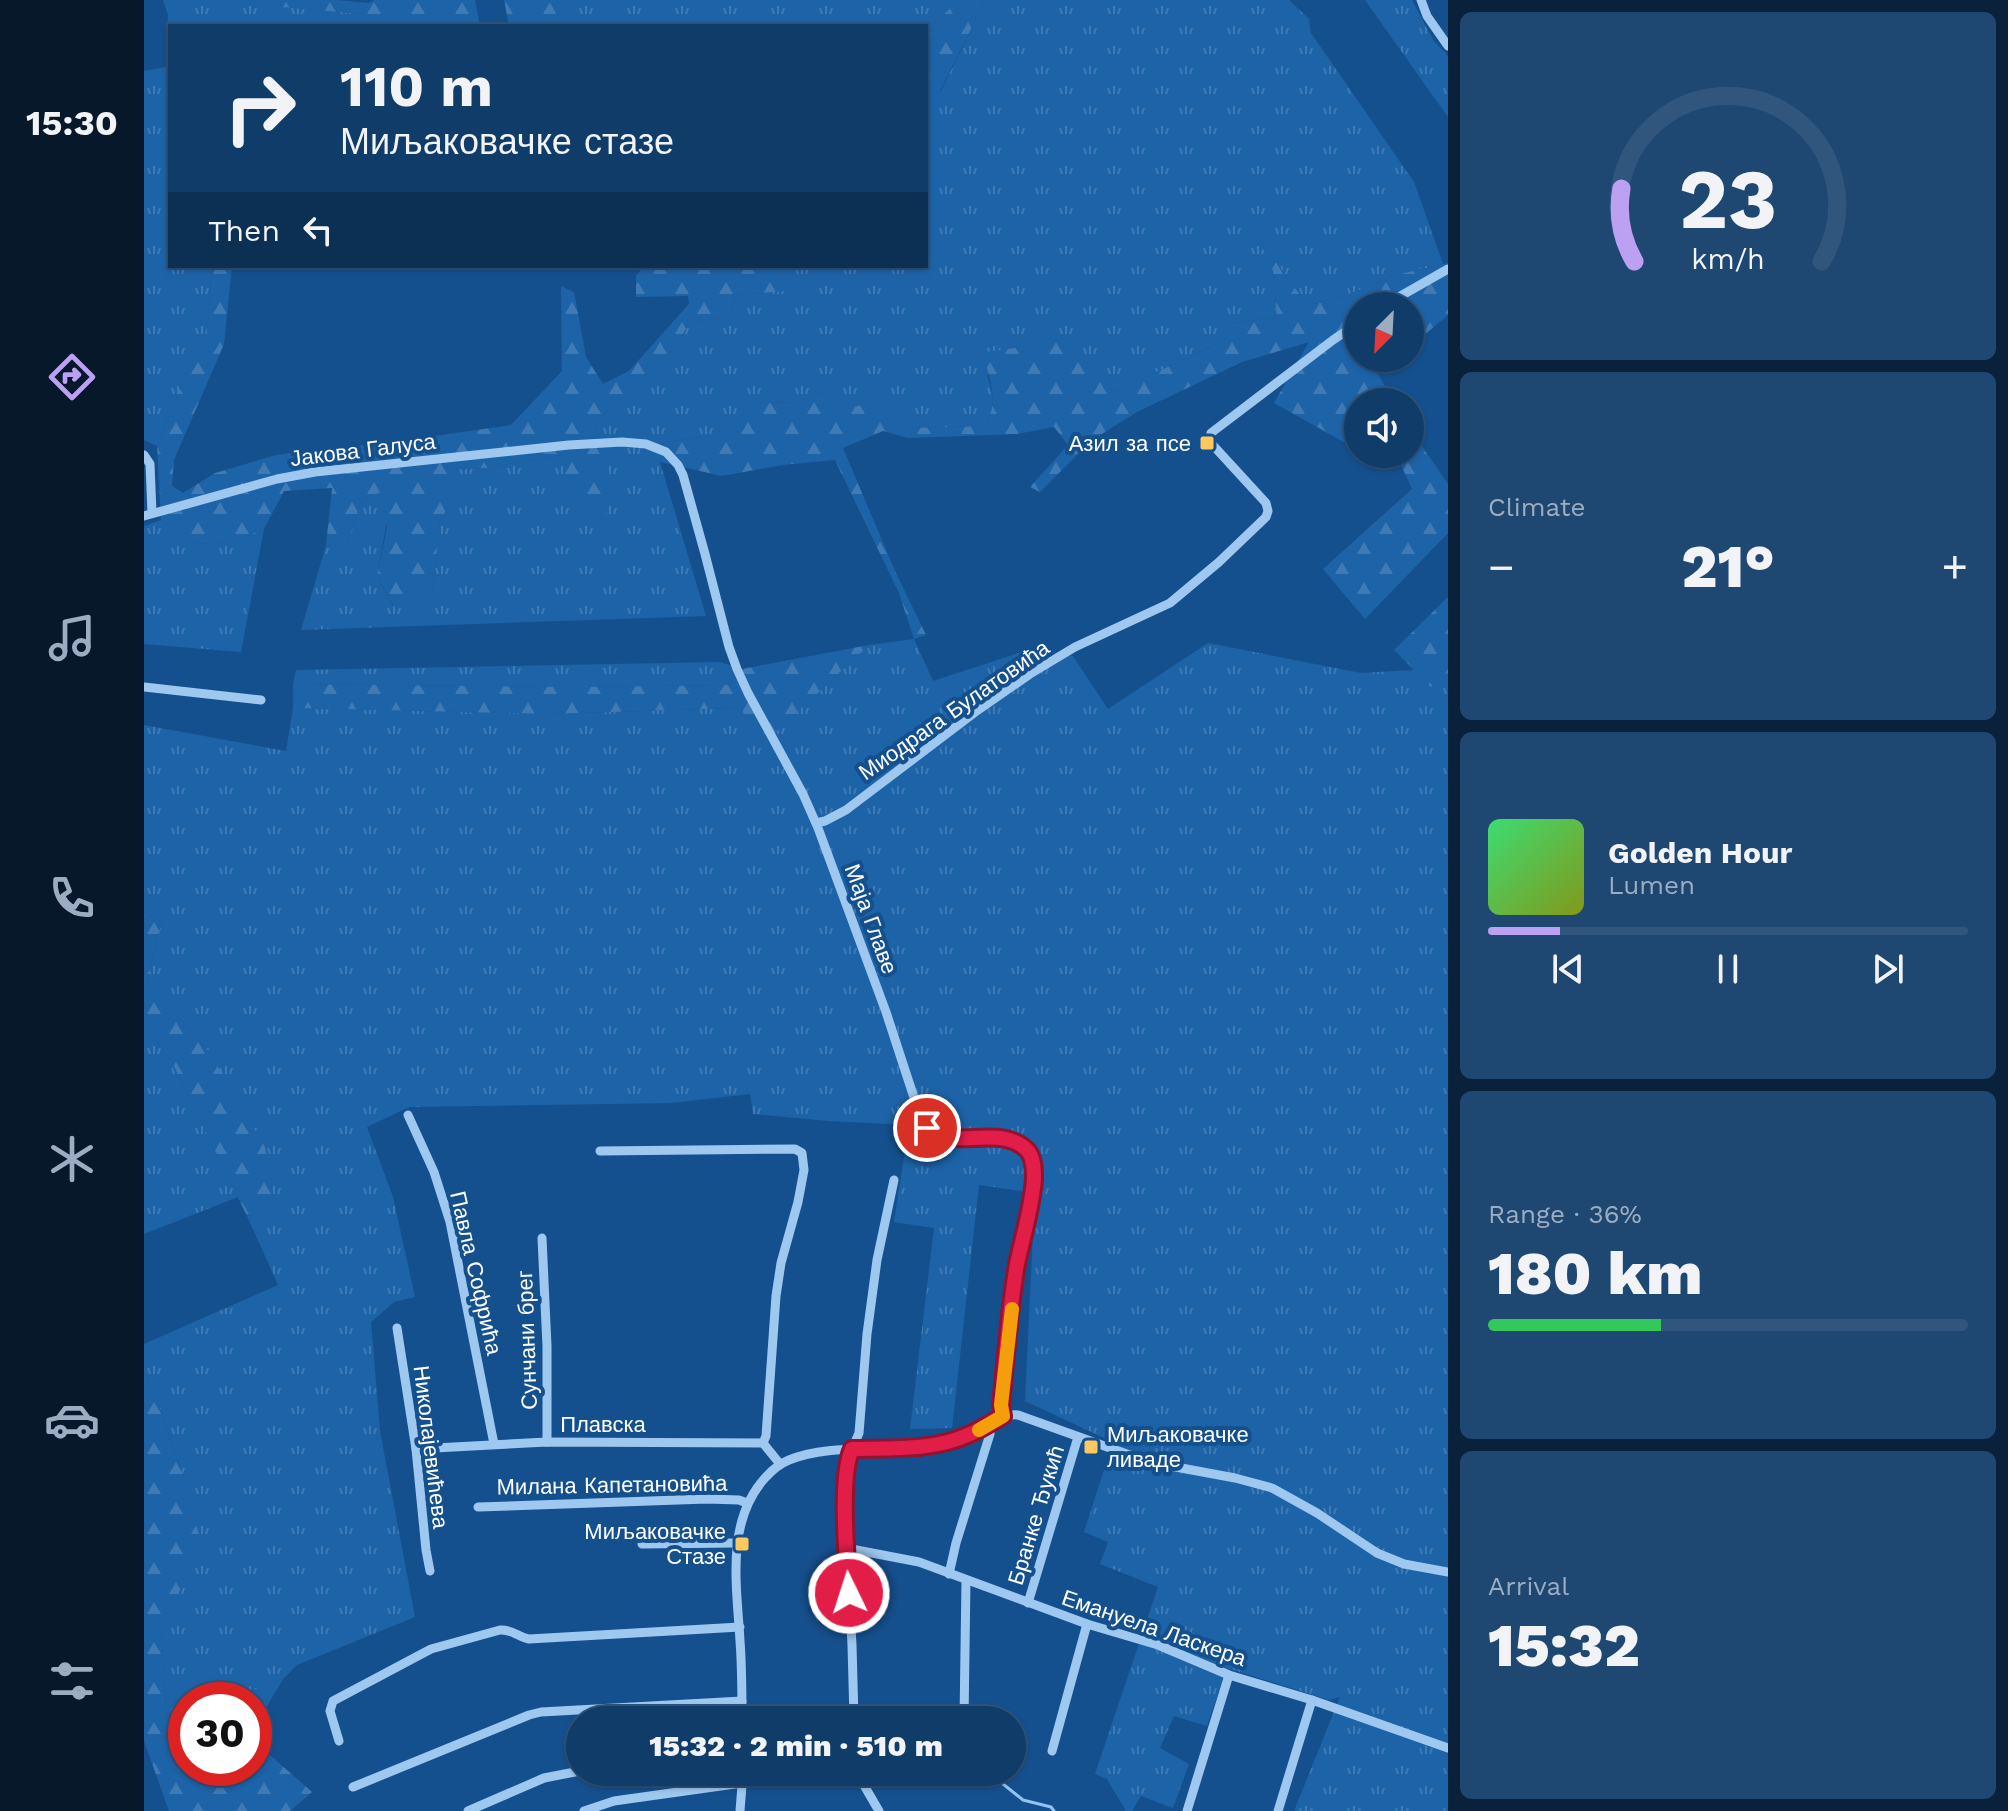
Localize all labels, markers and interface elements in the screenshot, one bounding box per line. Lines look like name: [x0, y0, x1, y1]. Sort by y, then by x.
text: 110 m: [340, 54, 493, 120]
icon: right: [208, 56, 312, 160]
text: 15:30: [26, 102, 118, 144]
text: Миљаковачке стазе: [340, 121, 674, 163]
text: 23: [1679, 150, 1777, 247]
icon: left: [296, 208, 340, 252]
text: Then: [208, 213, 280, 248]
text: km/h: [1691, 242, 1765, 276]
north arrow: [1344, 292, 1424, 372]
map controls: [1344, 292, 1424, 468]
icon: directions: [44, 349, 100, 405]
button: sound: [1344, 388, 1424, 468]
street label: Јакова Галуса: [289, 429, 438, 471]
place label: Азил за псе: [1069, 431, 1191, 456]
marker: Азил за псе: [1198, 434, 1216, 452]
text: Climate: [1488, 492, 1586, 522]
text: 21°: [1681, 531, 1775, 602]
text: −: [1488, 541, 1515, 593]
text: +: [1941, 541, 1968, 593]
icon: music: [44, 610, 100, 666]
street label: Миодрага Булатовића: [854, 634, 1055, 785]
text: Golden Hour: [1608, 835, 1792, 870]
street label: Маја Главе: [840, 861, 902, 977]
icon: phone: [44, 870, 100, 926]
text: Lumen: [1608, 870, 1695, 900]
icon: previous: [1546, 947, 1590, 991]
icon: pause: [1706, 947, 1750, 991]
icon: next: [1866, 947, 1910, 991]
pin: [893, 1094, 961, 1162]
icon: arrive: [905, 1106, 949, 1150]
icon: climate: [44, 1131, 100, 1187]
street label: Павла Софрића: [445, 1189, 507, 1358]
text: Range · 36%: [1488, 1199, 1642, 1229]
text: 180 km: [1488, 1238, 1702, 1309]
street label: Сунчани брег: [512, 1270, 542, 1410]
street label: Николајевићева: [409, 1364, 454, 1531]
icon: car: [44, 1392, 100, 1448]
street label: Плавска: [560, 1412, 647, 1437]
place label: Миљаковачке ливаде: [1107, 1422, 1249, 1472]
marker: Миљаковачке ливаде: [1082, 1438, 1100, 1456]
street label: Бранке Ђукић: [1003, 1442, 1069, 1588]
street label: Милана Капетановића: [496, 1470, 728, 1500]
place label: Миљаковачке Стазе: [584, 1519, 726, 1569]
marker: Миљаковачке Стазе: [733, 1535, 751, 1553]
position arrow: [807, 1551, 891, 1635]
text: Arrival: [1488, 1571, 1569, 1601]
street label: Емануела Ласкера: [1059, 1585, 1250, 1672]
text: 15:32: [1488, 1610, 1640, 1681]
icon: filters: [44, 1653, 100, 1709]
speed limit sign: 30: [168, 1682, 272, 1786]
text: 15:32 · 2 min · 510 m: [649, 1728, 943, 1763]

